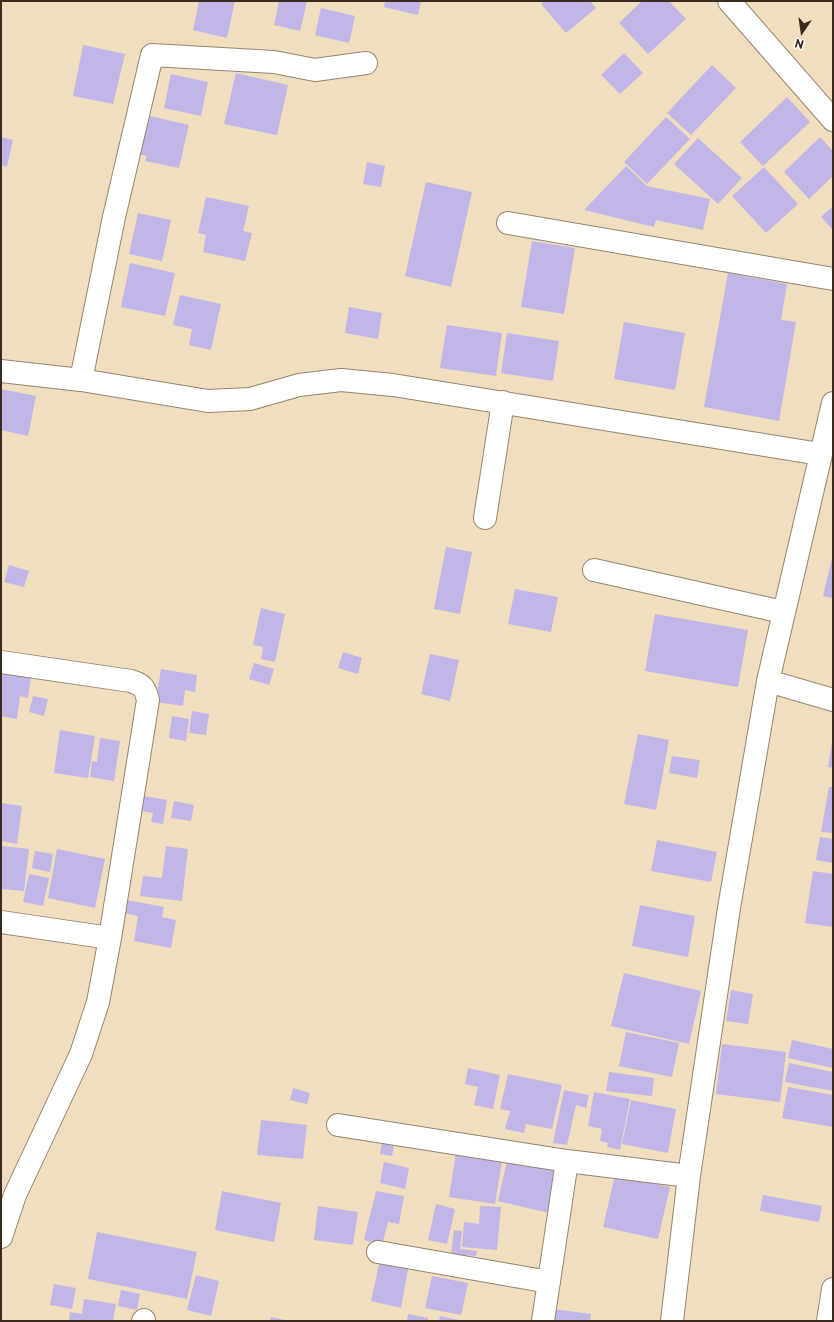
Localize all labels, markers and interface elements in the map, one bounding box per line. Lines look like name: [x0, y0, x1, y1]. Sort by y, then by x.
north arrow: [782, 12, 822, 52]
text: N: [793, 35, 805, 53]

